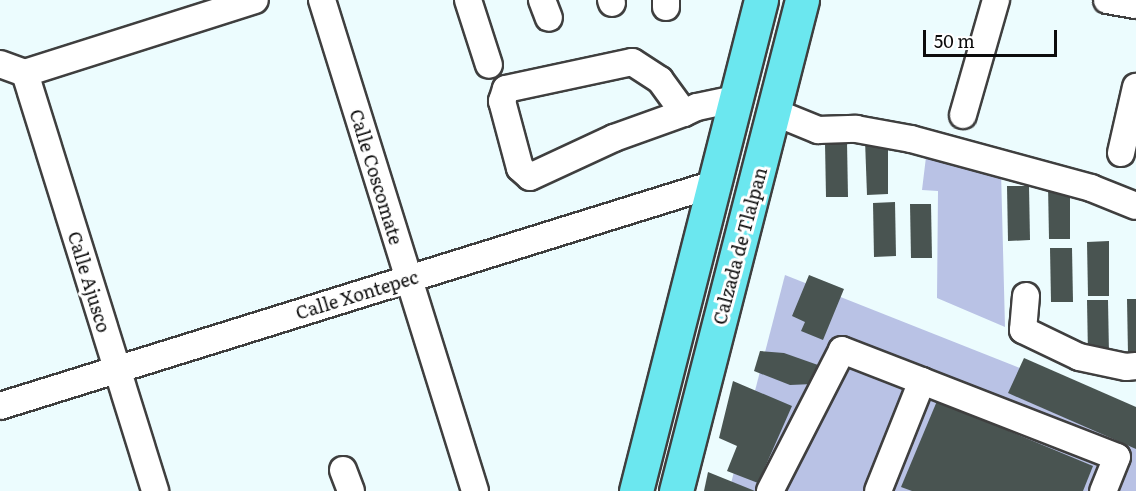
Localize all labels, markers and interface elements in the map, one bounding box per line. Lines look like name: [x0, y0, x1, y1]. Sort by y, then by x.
scale bar: [926, 18, 1060, 56]
text: 50 m: [934, 27, 975, 54]
street label: Calle Coscomate: [345, 107, 407, 247]
street label: Calzada de Tlalpan: [709, 165, 771, 327]
street label: Calle Ajusco: [63, 229, 115, 335]
street label: Calle Xontepec: [293, 266, 421, 324]

